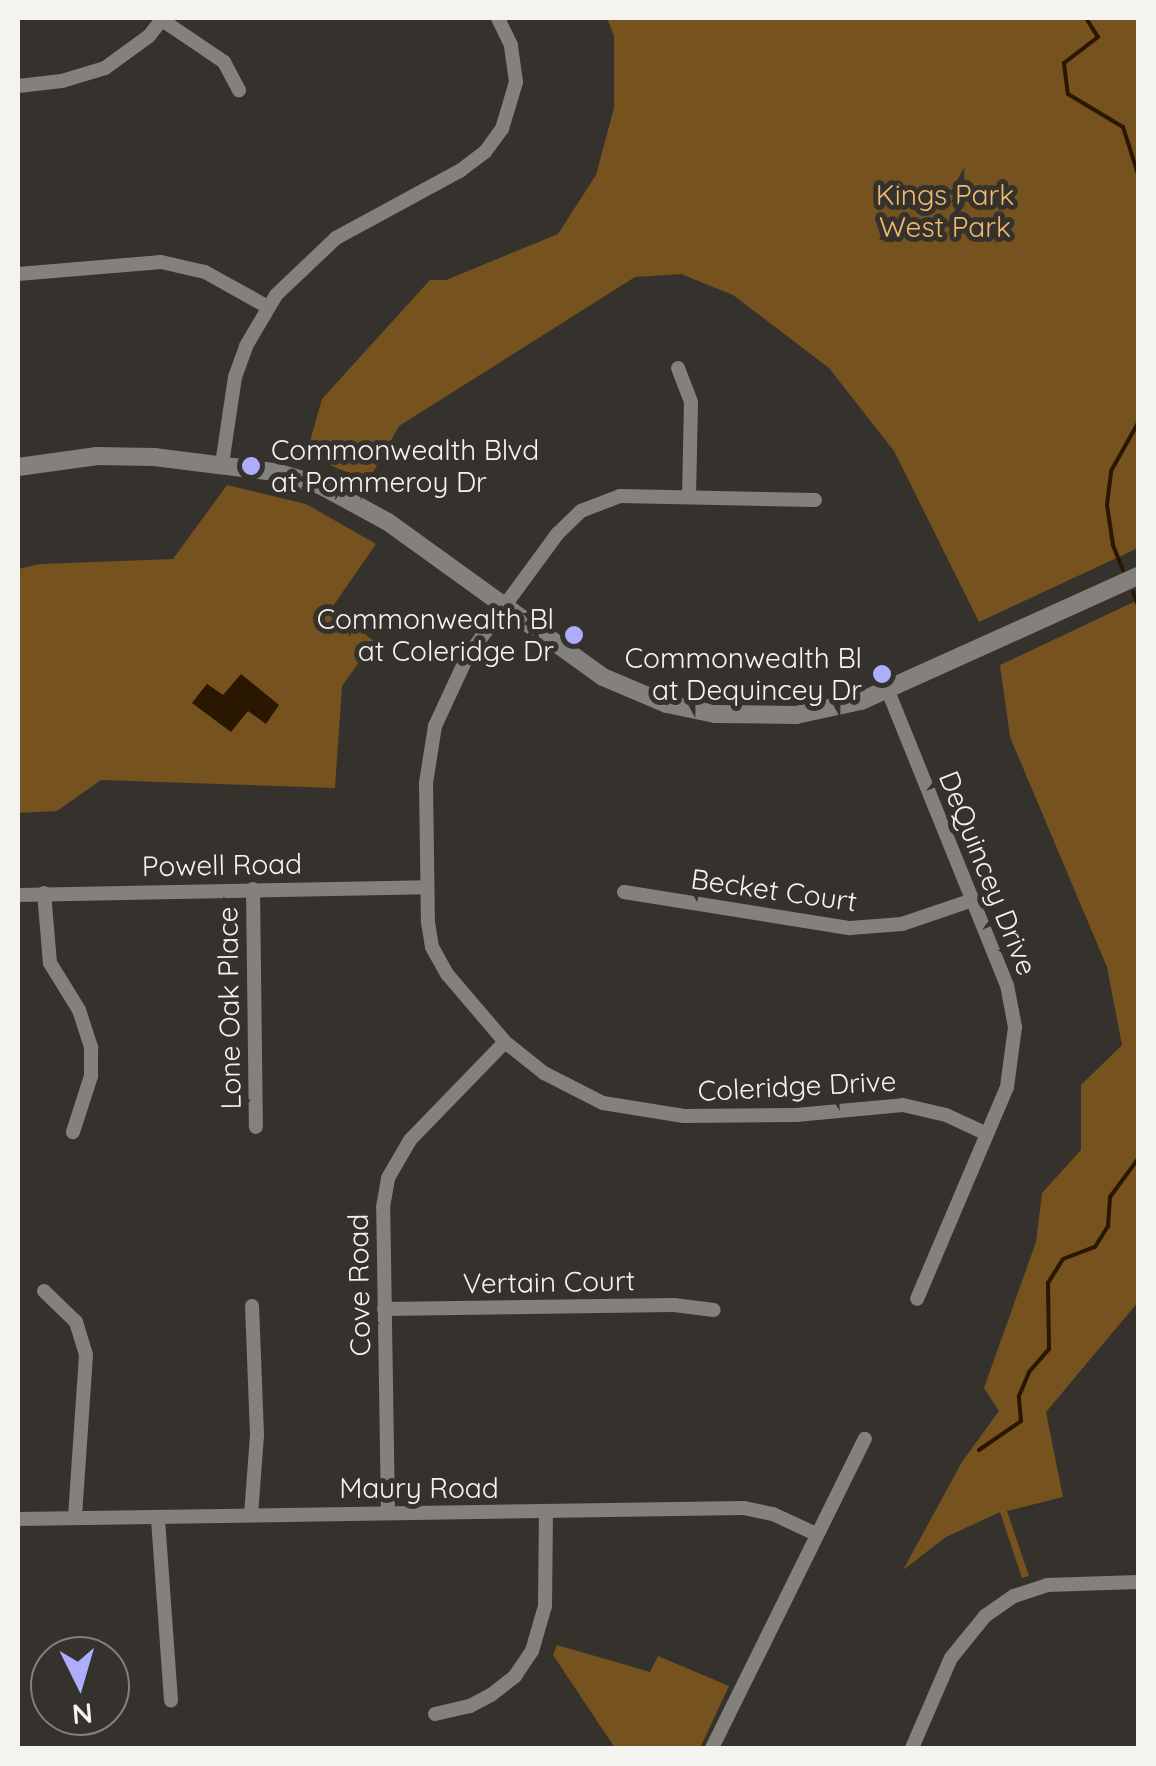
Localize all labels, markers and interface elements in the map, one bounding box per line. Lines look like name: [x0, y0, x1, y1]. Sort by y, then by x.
park label: Kings Park West Park: [876, 178, 1014, 244]
place label: Commonwealth Blvd at Pommeroy Dr: [271, 433, 539, 499]
marker: Commonwealth Blvd at Pommeroy Dr: [240, 455, 262, 477]
place label: Commonwealth Bl at Coleridge Dr: [317, 602, 554, 668]
marker: Commonwealth Bl at Coleridge Dr: [563, 624, 585, 646]
place label: Commonwealth Bl at Dequincey Dr: [625, 641, 862, 707]
marker: Commonwealth Bl at Dequincey Dr: [871, 663, 893, 685]
street label: DeQuincey Drive: [932, 766, 1044, 980]
street label: Powell Road: [142, 847, 302, 883]
street label: Becket Court: [689, 862, 859, 918]
street label: Lone Oak Place: [210, 906, 248, 1110]
street label: Coleridge Drive: [697, 1064, 897, 1108]
street label: Cove Road: [341, 1213, 377, 1357]
street label: Vertain Court: [463, 1264, 635, 1300]
street label: Maury Road: [339, 1471, 499, 1505]
north arrow: [30, 1636, 130, 1736]
text: N: [71, 1696, 94, 1733]

